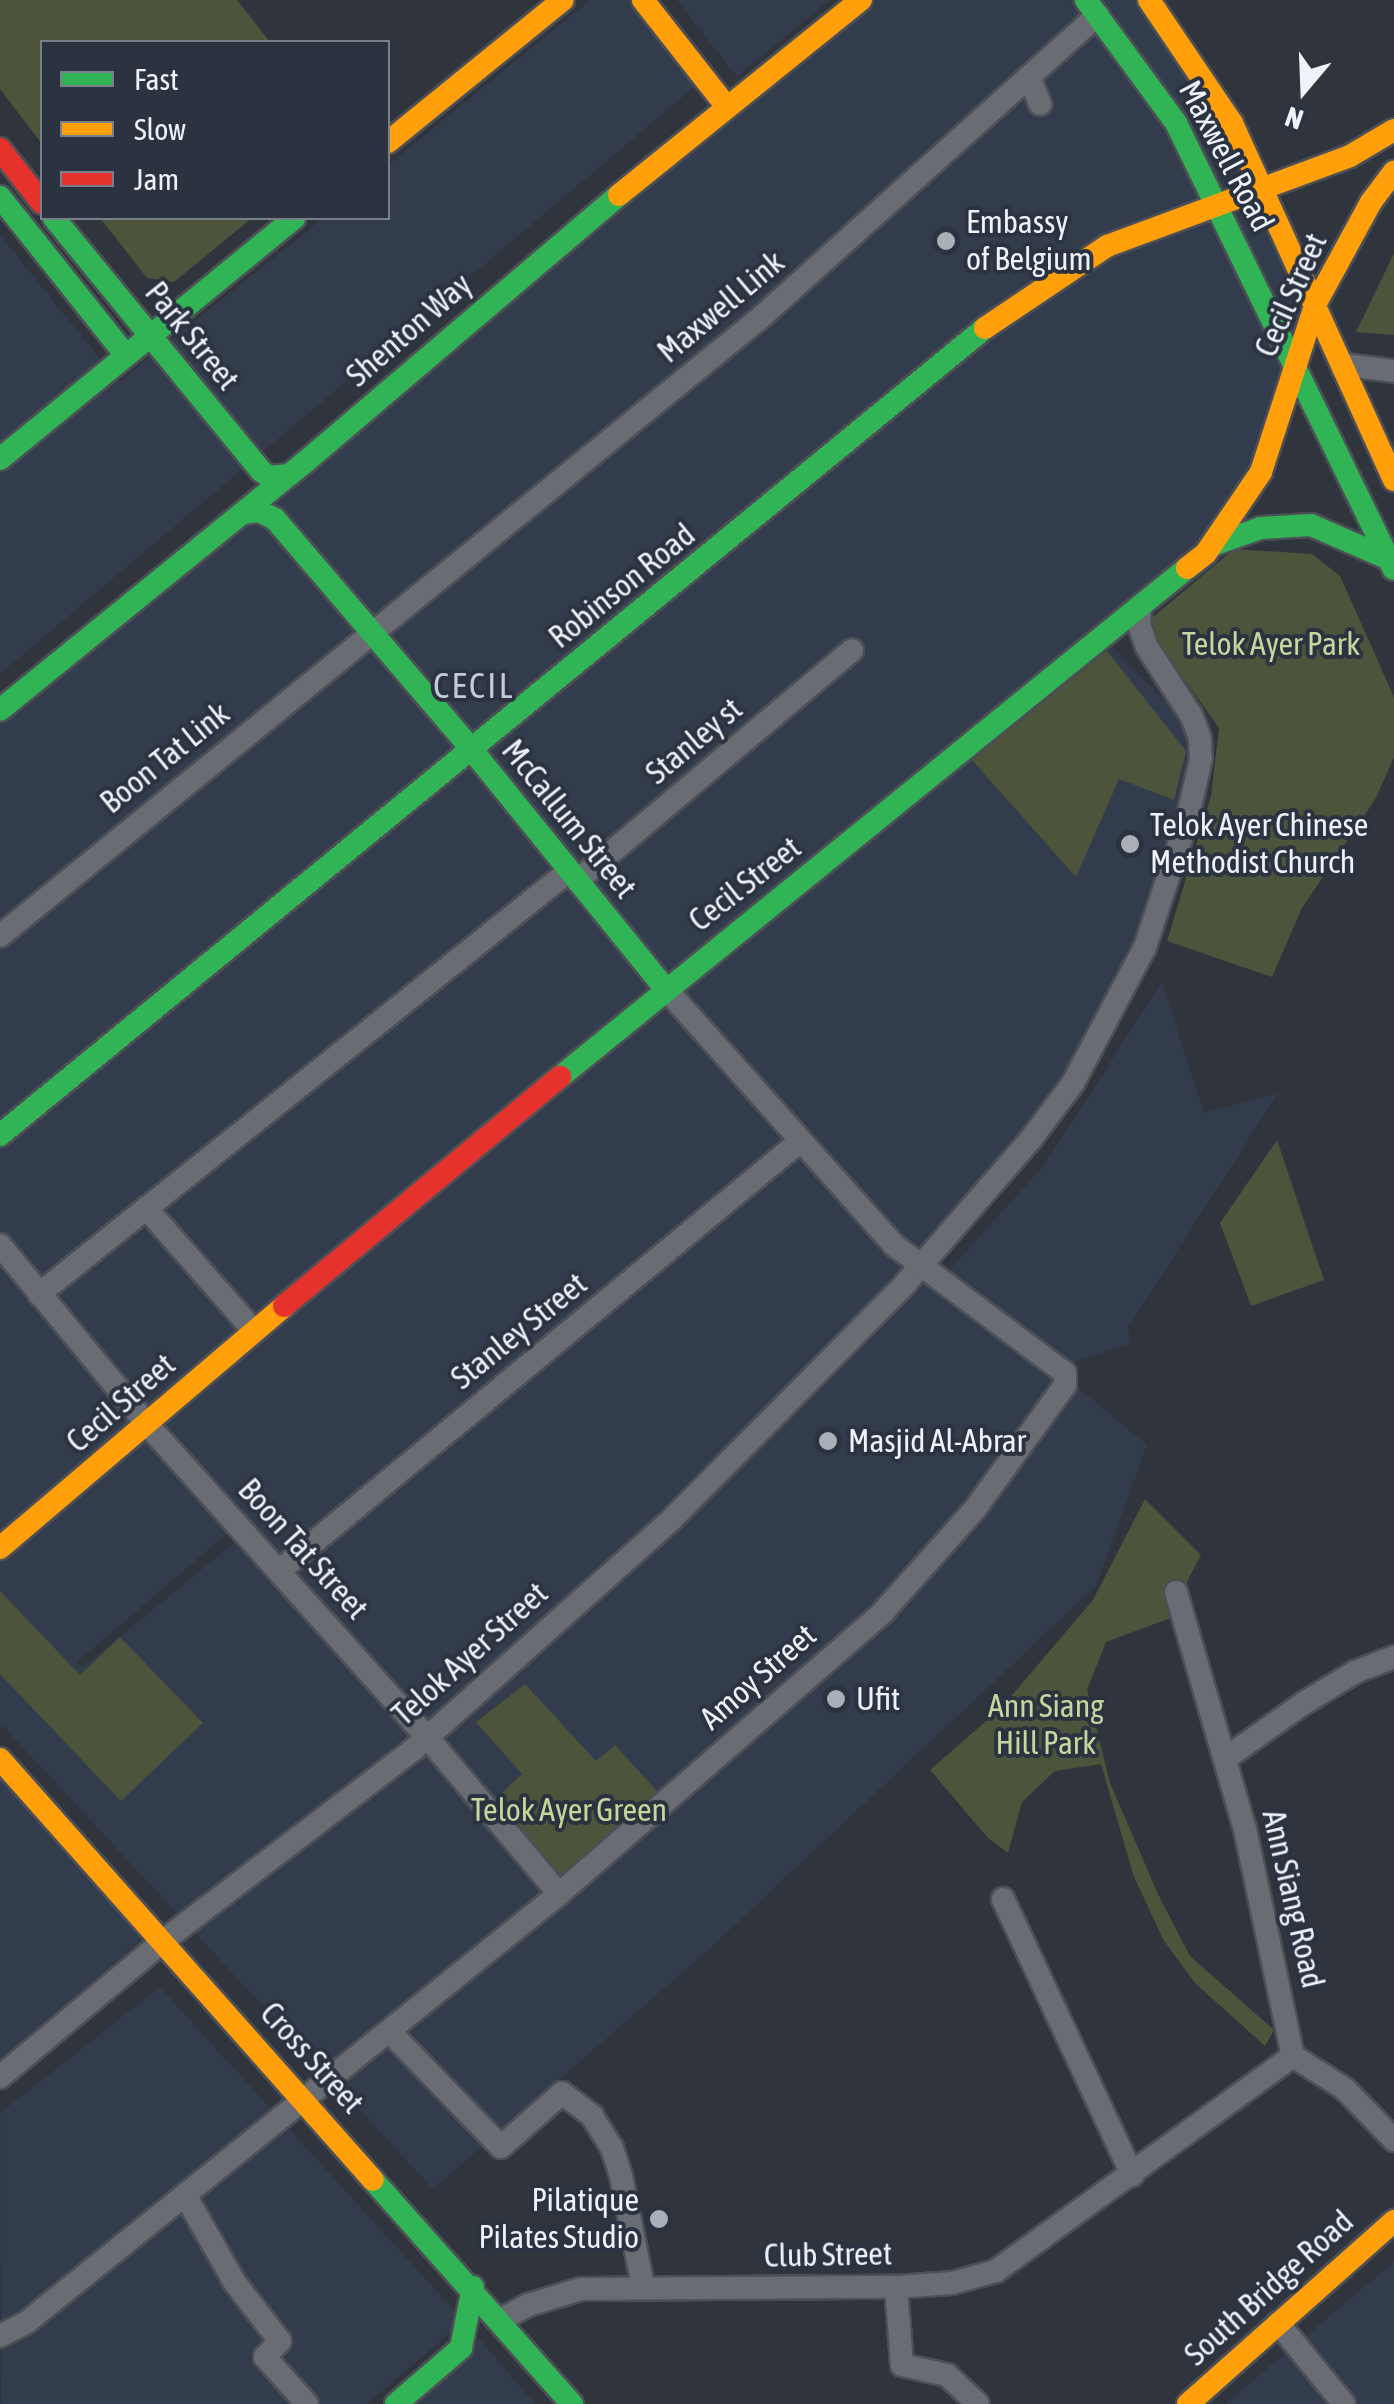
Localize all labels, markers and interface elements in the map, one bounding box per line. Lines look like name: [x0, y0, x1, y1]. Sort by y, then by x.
legend: [40, 40, 390, 220]
north arrow: [1254, 40, 1354, 140]
text: Fast: [134, 62, 179, 96]
street label: Maxwell Road: [1170, 74, 1282, 238]
text: N: [1281, 101, 1307, 136]
text: Slow: [134, 112, 186, 146]
text: Jam: [134, 162, 179, 196]
place label: Embassy of Belgium: [966, 204, 1092, 279]
street label: Cecil Street: [1247, 227, 1335, 363]
marker: Embassy of Belgium: [935, 230, 957, 252]
street label: Maxwell Link: [650, 243, 792, 371]
street label: Shenton Way: [339, 265, 479, 395]
street label: Park Street: [137, 274, 247, 398]
street label: Robinson Road: [541, 516, 703, 656]
park label: Telok Ayer Park: [1182, 625, 1360, 663]
district label: CECIL: [433, 664, 515, 706]
street label: Stanley st: [638, 690, 750, 792]
street label: Boon Tat Link: [93, 694, 237, 822]
street label: McCallum Street: [493, 732, 645, 906]
place label: Telok Ayer Chinese Methodist Church: [1150, 807, 1368, 882]
street label: Cecil Street: [682, 829, 808, 939]
marker: Telok Ayer Chinese Methodist Church: [1119, 833, 1141, 855]
street label: Stanley Street: [444, 1265, 594, 1397]
street label: Cecil Street: [59, 1346, 183, 1460]
place label: Masjid Al-Abrar: [848, 1422, 1026, 1460]
marker: Masjid Al-Abrar: [817, 1430, 839, 1452]
street label: Boon Tat Street: [230, 1471, 376, 1627]
street label: Telok Ayer Street: [385, 1574, 555, 1734]
street label: Amoy Street: [692, 1616, 824, 1738]
place label: Ufit: [856, 1680, 900, 1718]
marker: Ufit: [825, 1688, 847, 1710]
park label: Ann Siang Hill Park: [988, 1688, 1104, 1763]
park label: Telok Ayer Green: [471, 1791, 667, 1829]
street label: Ann Siang Road: [1254, 1806, 1332, 1992]
street label: Cross Street: [252, 1995, 372, 2121]
place label: Pilatique Pilates Studio: [478, 2182, 639, 2257]
street label: South Bridge Road: [1177, 2202, 1361, 2374]
marker: Pilatique Pilates Studio: [648, 2208, 670, 2230]
street label: Club Street: [764, 2235, 892, 2275]

